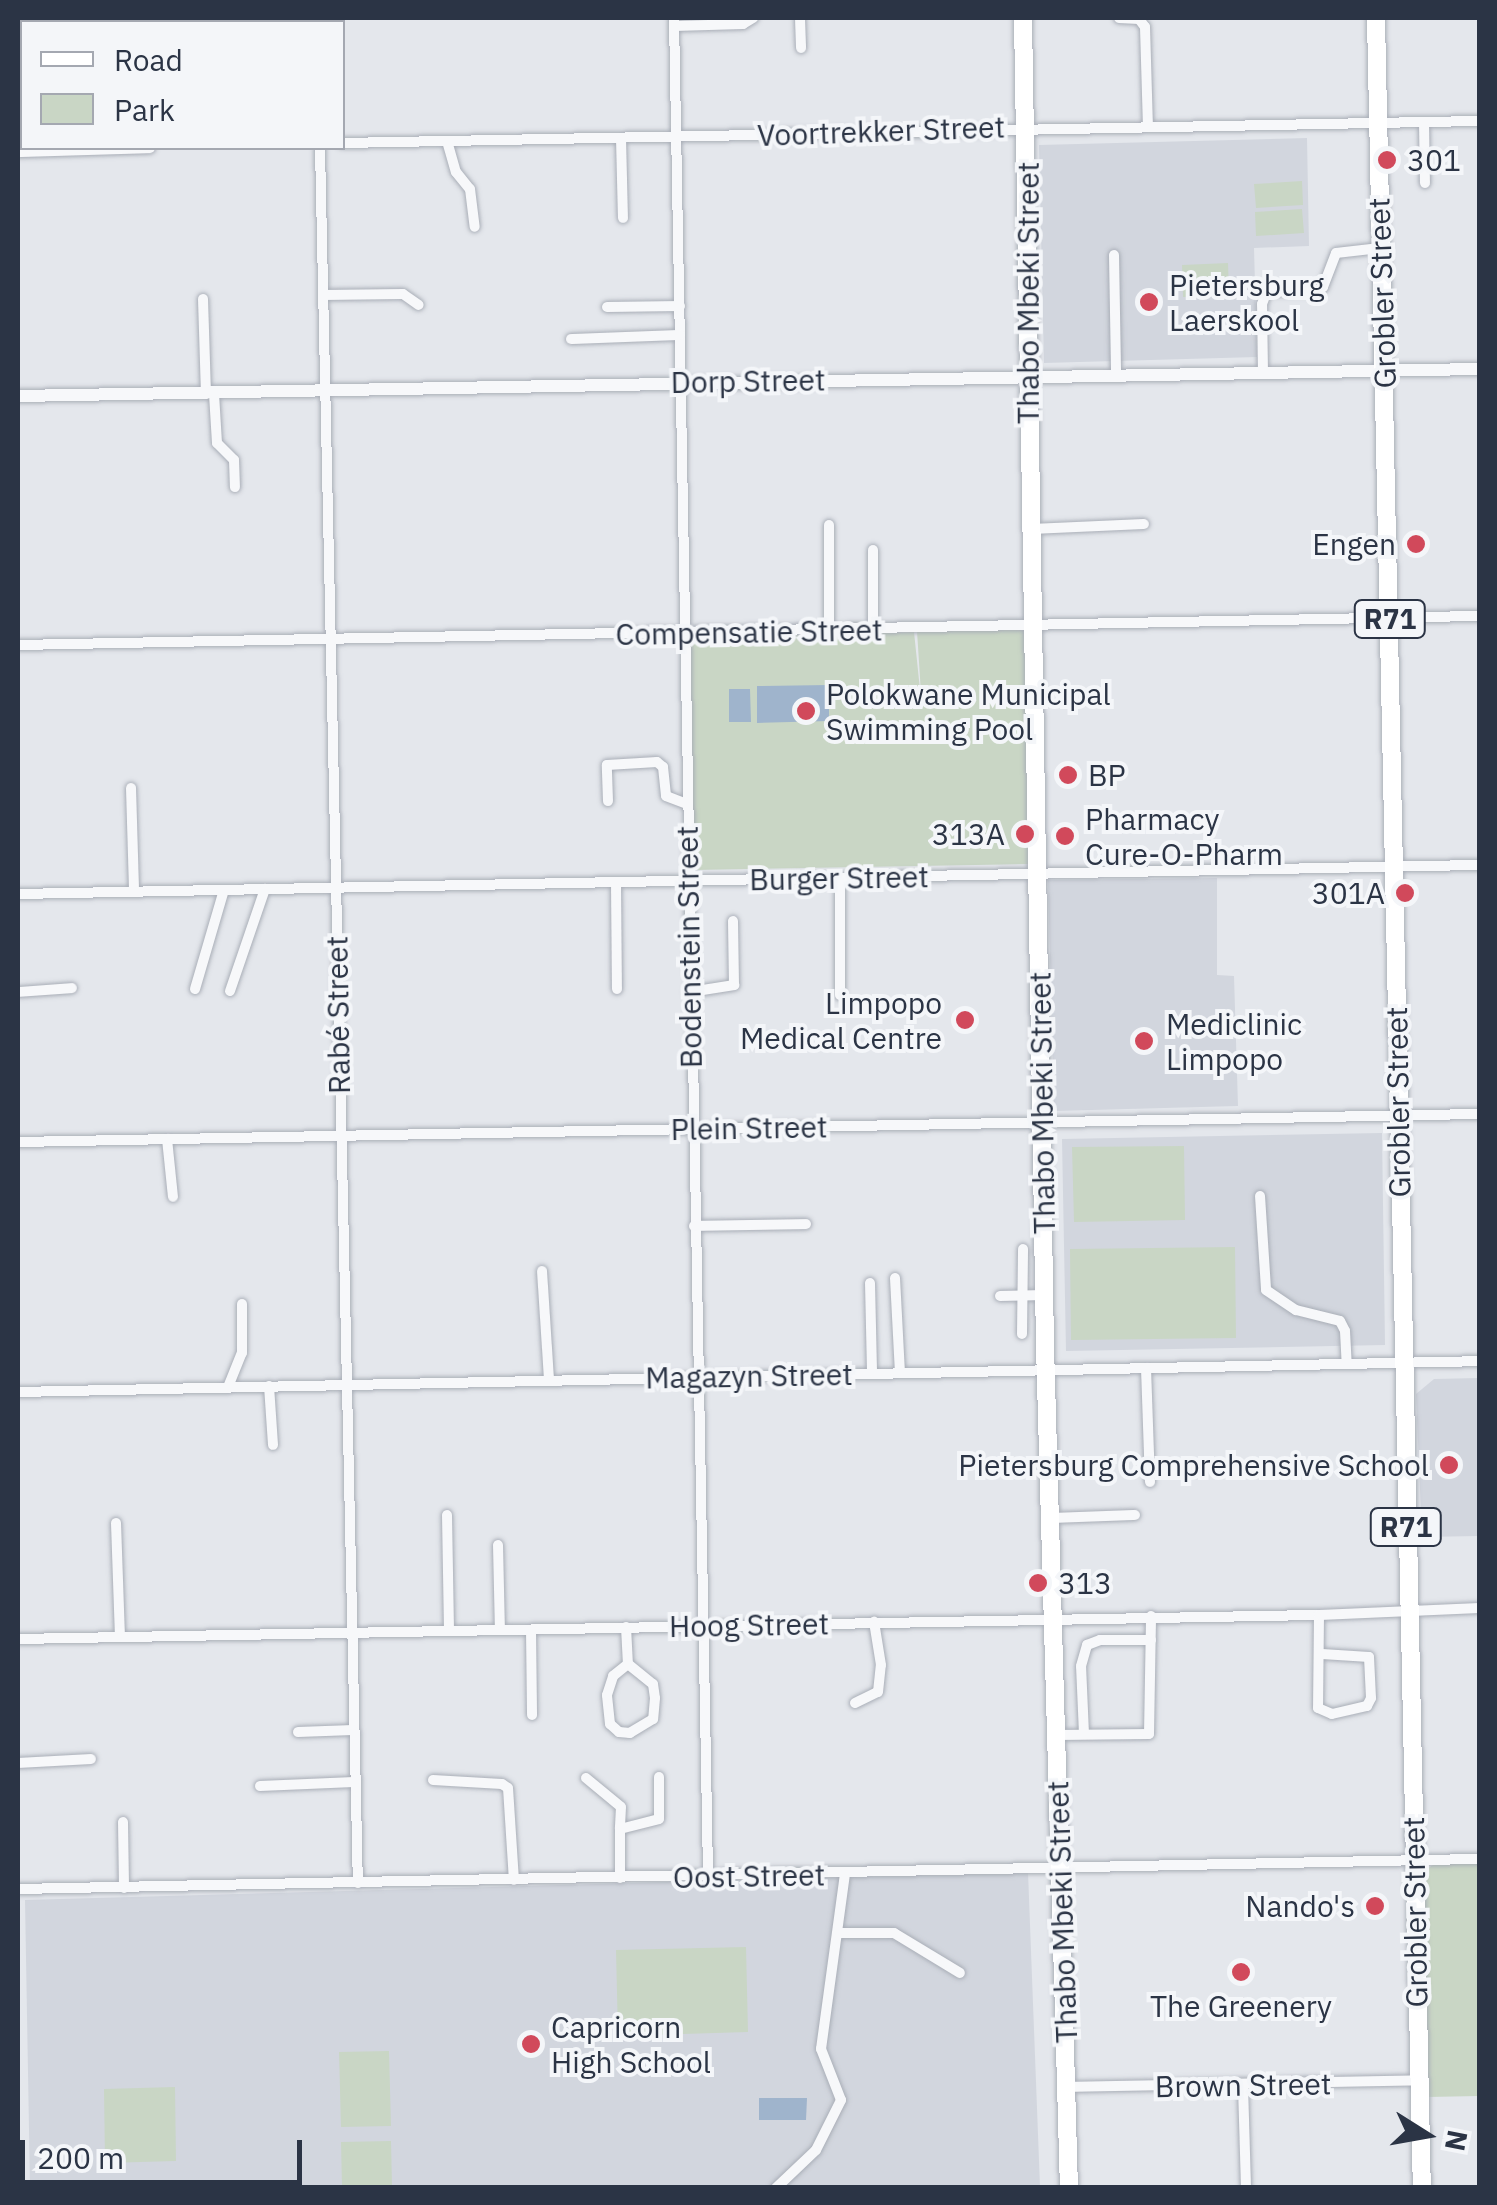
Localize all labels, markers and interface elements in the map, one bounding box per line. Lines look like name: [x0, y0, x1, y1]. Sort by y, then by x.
legend: [20, 20, 345, 150]
text: Road: [114, 40, 183, 79]
text: Park: [114, 90, 175, 129]
street label: Voortrekker Street: [756, 109, 1006, 153]
place label: 301: [1407, 142, 1461, 178]
marker: 301: [1376, 149, 1398, 171]
street label: Thabo Mbeki Street: [1010, 162, 1046, 424]
street label: Grobler Street: [1361, 197, 1403, 389]
place label: Pietersburg Laerskool: [1169, 267, 1324, 338]
marker: Pietersburg Laerskool: [1138, 291, 1160, 313]
street label: Dorp Street: [670, 362, 826, 400]
place label: Engen: [1312, 526, 1396, 562]
marker: Engen: [1405, 533, 1427, 555]
road number: R71: [1352, 596, 1428, 642]
street label: Compensatie Street: [615, 612, 883, 652]
place label: Polokwane Municipal Swimming Pool: [826, 676, 1111, 746]
marker: Polokwane Municipal Swimming Pool: [795, 700, 817, 722]
place label: BP: [1088, 757, 1126, 793]
marker: BP: [1057, 764, 1079, 786]
place label: Pharmacy Cure-O-Pharm: [1085, 801, 1283, 872]
place label: 313A: [932, 816, 1005, 852]
marker: 313A: [1014, 823, 1036, 845]
street label: Bodenstein Street: [669, 825, 709, 1069]
marker: Pharmacy Cure-O-Pharm: [1054, 825, 1076, 847]
street label: Burger Street: [749, 858, 929, 898]
place label: 301A: [1312, 875, 1385, 911]
marker: 301A: [1394, 882, 1416, 904]
street label: Rabé Street: [319, 936, 357, 1094]
street label: Thabo Mbeki Street: [1022, 972, 1062, 1234]
place label: Limpopo Medical Centre: [740, 985, 942, 1056]
place label: Mediclinic Limpopo: [1166, 1006, 1302, 1076]
street label: Grobler Street: [1378, 1006, 1418, 1198]
marker: Limpopo Medical Centre: [952, 1007, 978, 1033]
marker: Mediclinic Limpopo: [1131, 1028, 1157, 1054]
street label: Plein Street: [670, 1109, 828, 1147]
street label: Magazyn Street: [645, 1356, 853, 1396]
place label: Pietersburg Comprehensive School: [958, 1447, 1429, 1483]
marker: Pietersburg Comprehensive School: [1438, 1454, 1460, 1476]
road number: R71: [1368, 1504, 1444, 1550]
place label: 313: [1058, 1565, 1112, 1601]
marker: 313: [1027, 1572, 1049, 1594]
street label: Hoog Street: [669, 1606, 829, 1644]
street label: Thabo Mbeki Street: [1039, 1780, 1085, 2044]
street label: Grobler Street: [1395, 1816, 1435, 2008]
street label: Oost Street: [673, 1857, 825, 1895]
place label: Nando's: [1245, 1888, 1355, 1924]
marker: Nando's: [1364, 1895, 1386, 1917]
marker: The Greenery: [1230, 1961, 1252, 1983]
place label: The Greenery: [1150, 1988, 1332, 2024]
place label: Capricorn High School: [551, 2009, 711, 2080]
marker: Capricorn High School: [520, 2033, 542, 2055]
street label: Brown Street: [1154, 2065, 1332, 2105]
north arrow: [1377, 2085, 1477, 2185]
scale bar: [25, 2120, 308, 2182]
text: N: [1437, 2127, 1477, 2154]
text: 200 m: [37, 2138, 124, 2177]

